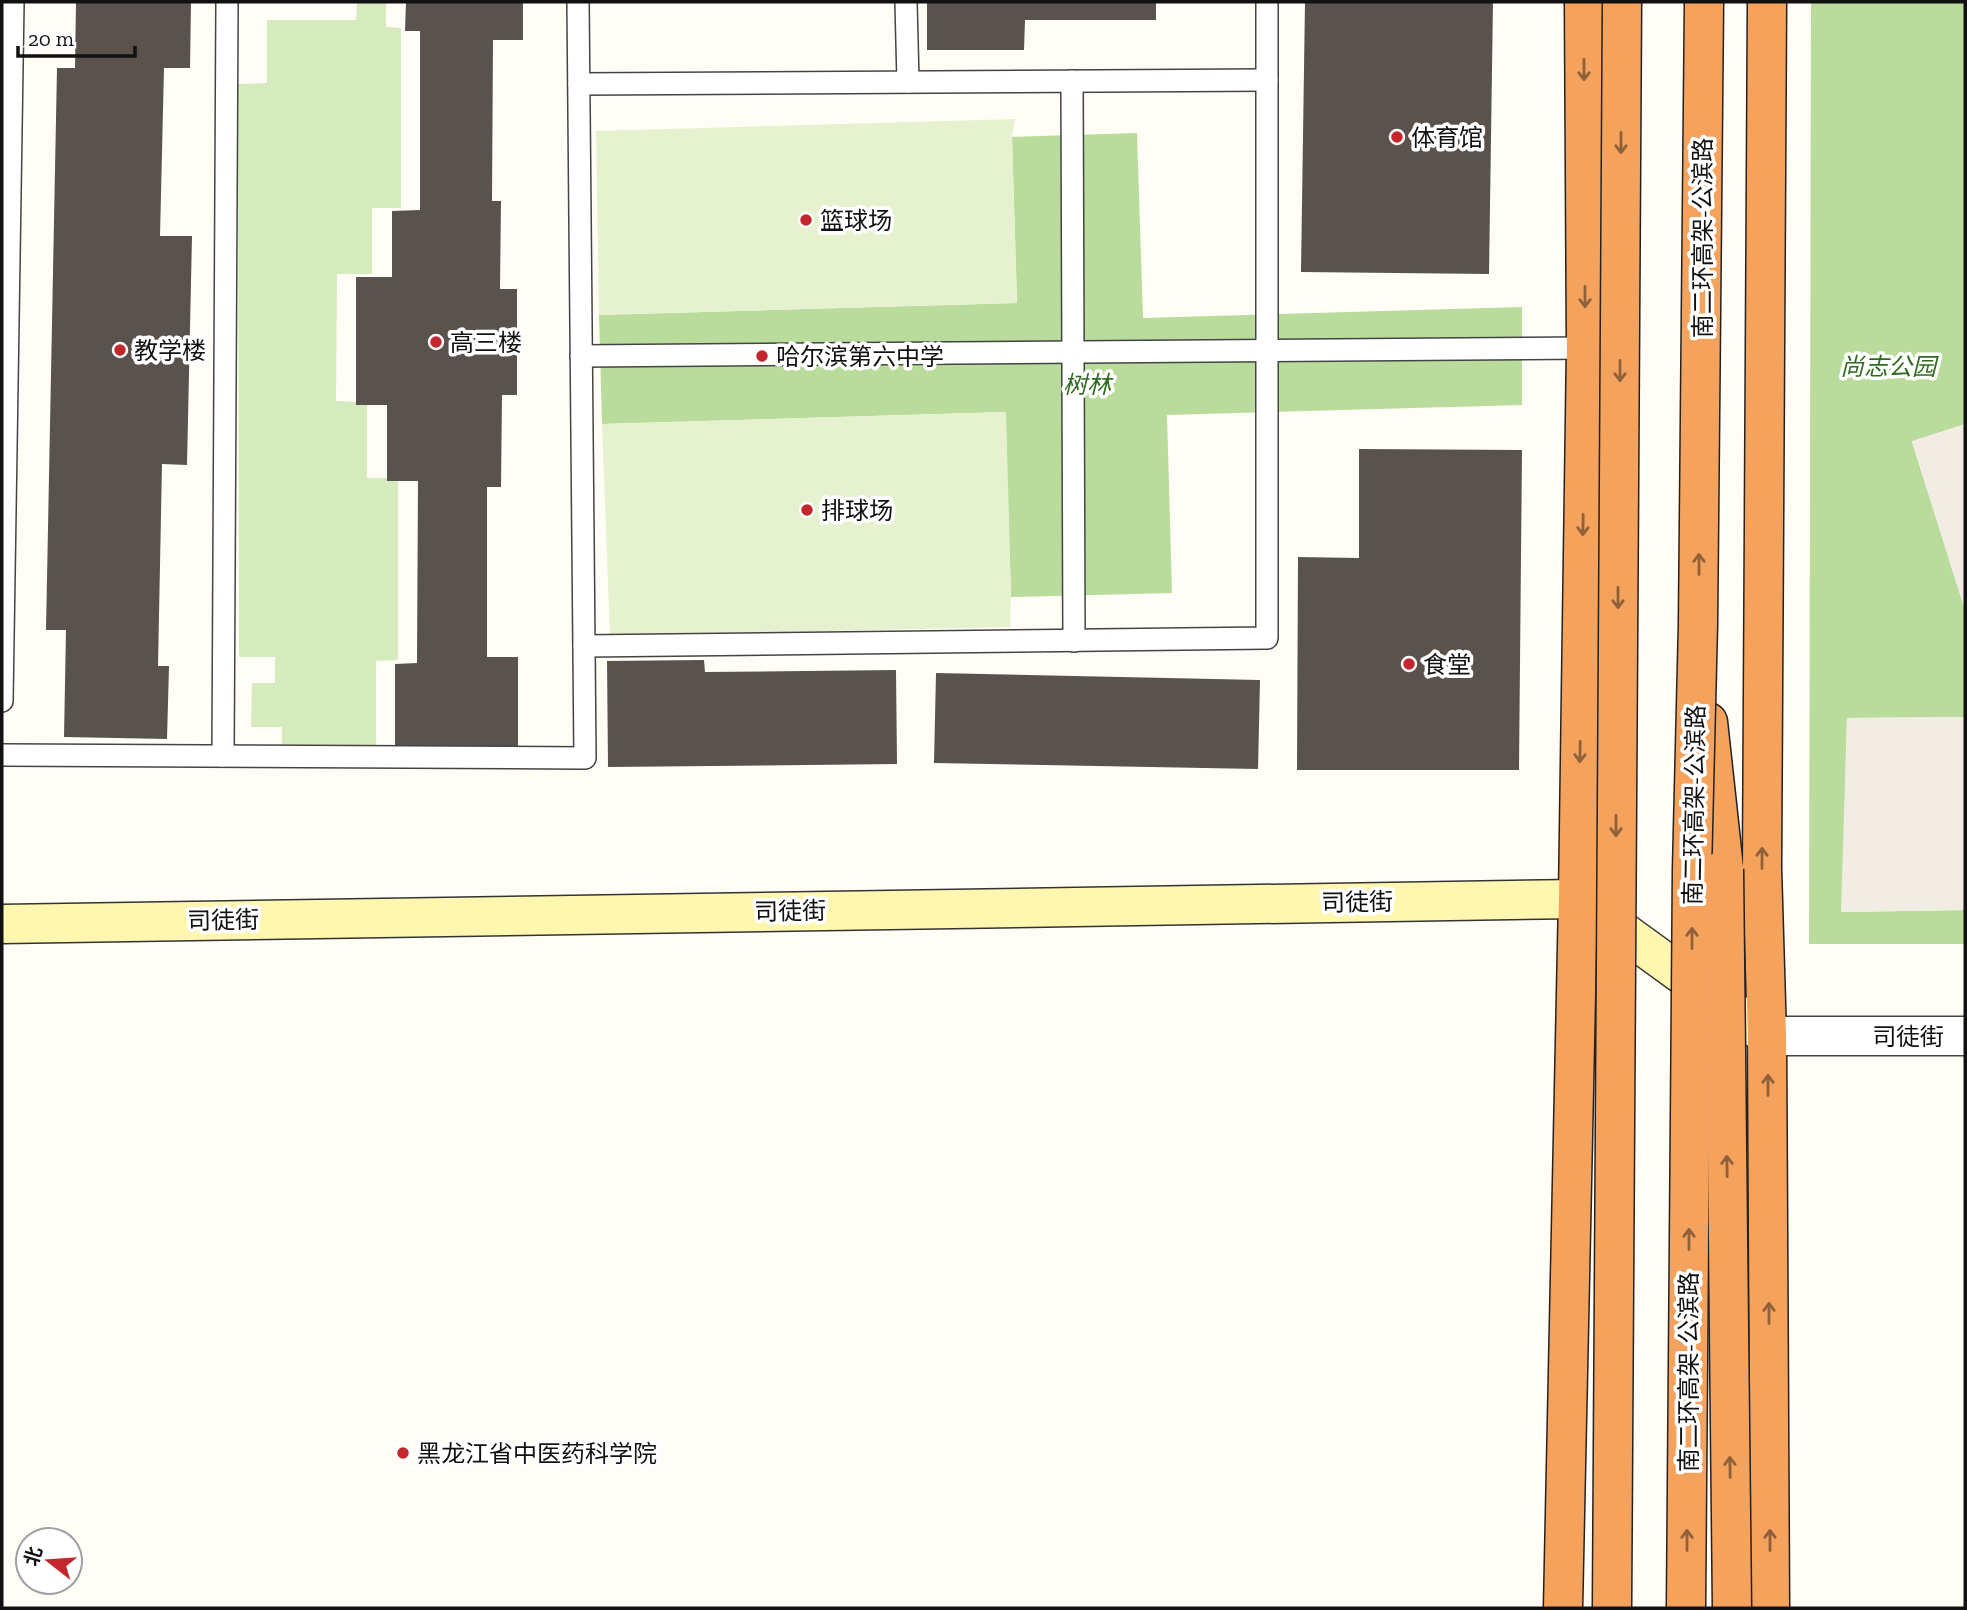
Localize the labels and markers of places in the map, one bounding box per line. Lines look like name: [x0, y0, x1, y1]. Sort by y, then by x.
place label: 体育馆: [1411, 123, 1483, 152]
marker: 体育馆: [1389, 129, 1405, 145]
place label: 篮球场: [820, 206, 892, 235]
marker: 篮球场: [798, 212, 814, 228]
place label: 高三楼: [450, 328, 522, 357]
marker: 高三楼: [428, 334, 444, 350]
place label: 教学楼: [134, 336, 206, 365]
marker: 教学楼: [112, 342, 128, 358]
place label: 哈尔滨第六中学: [776, 342, 944, 371]
marker: 哈尔滨第六中学: [754, 348, 770, 364]
place label: 排球场: [821, 496, 893, 525]
marker: 排球场: [799, 502, 815, 518]
place label: 食堂: [1423, 650, 1471, 679]
marker: 食堂: [1401, 656, 1417, 672]
place label: 黑龙江省中医药科学院: [417, 1439, 657, 1468]
marker: 黑龙江省中医药科学院: [395, 1445, 411, 1461]

